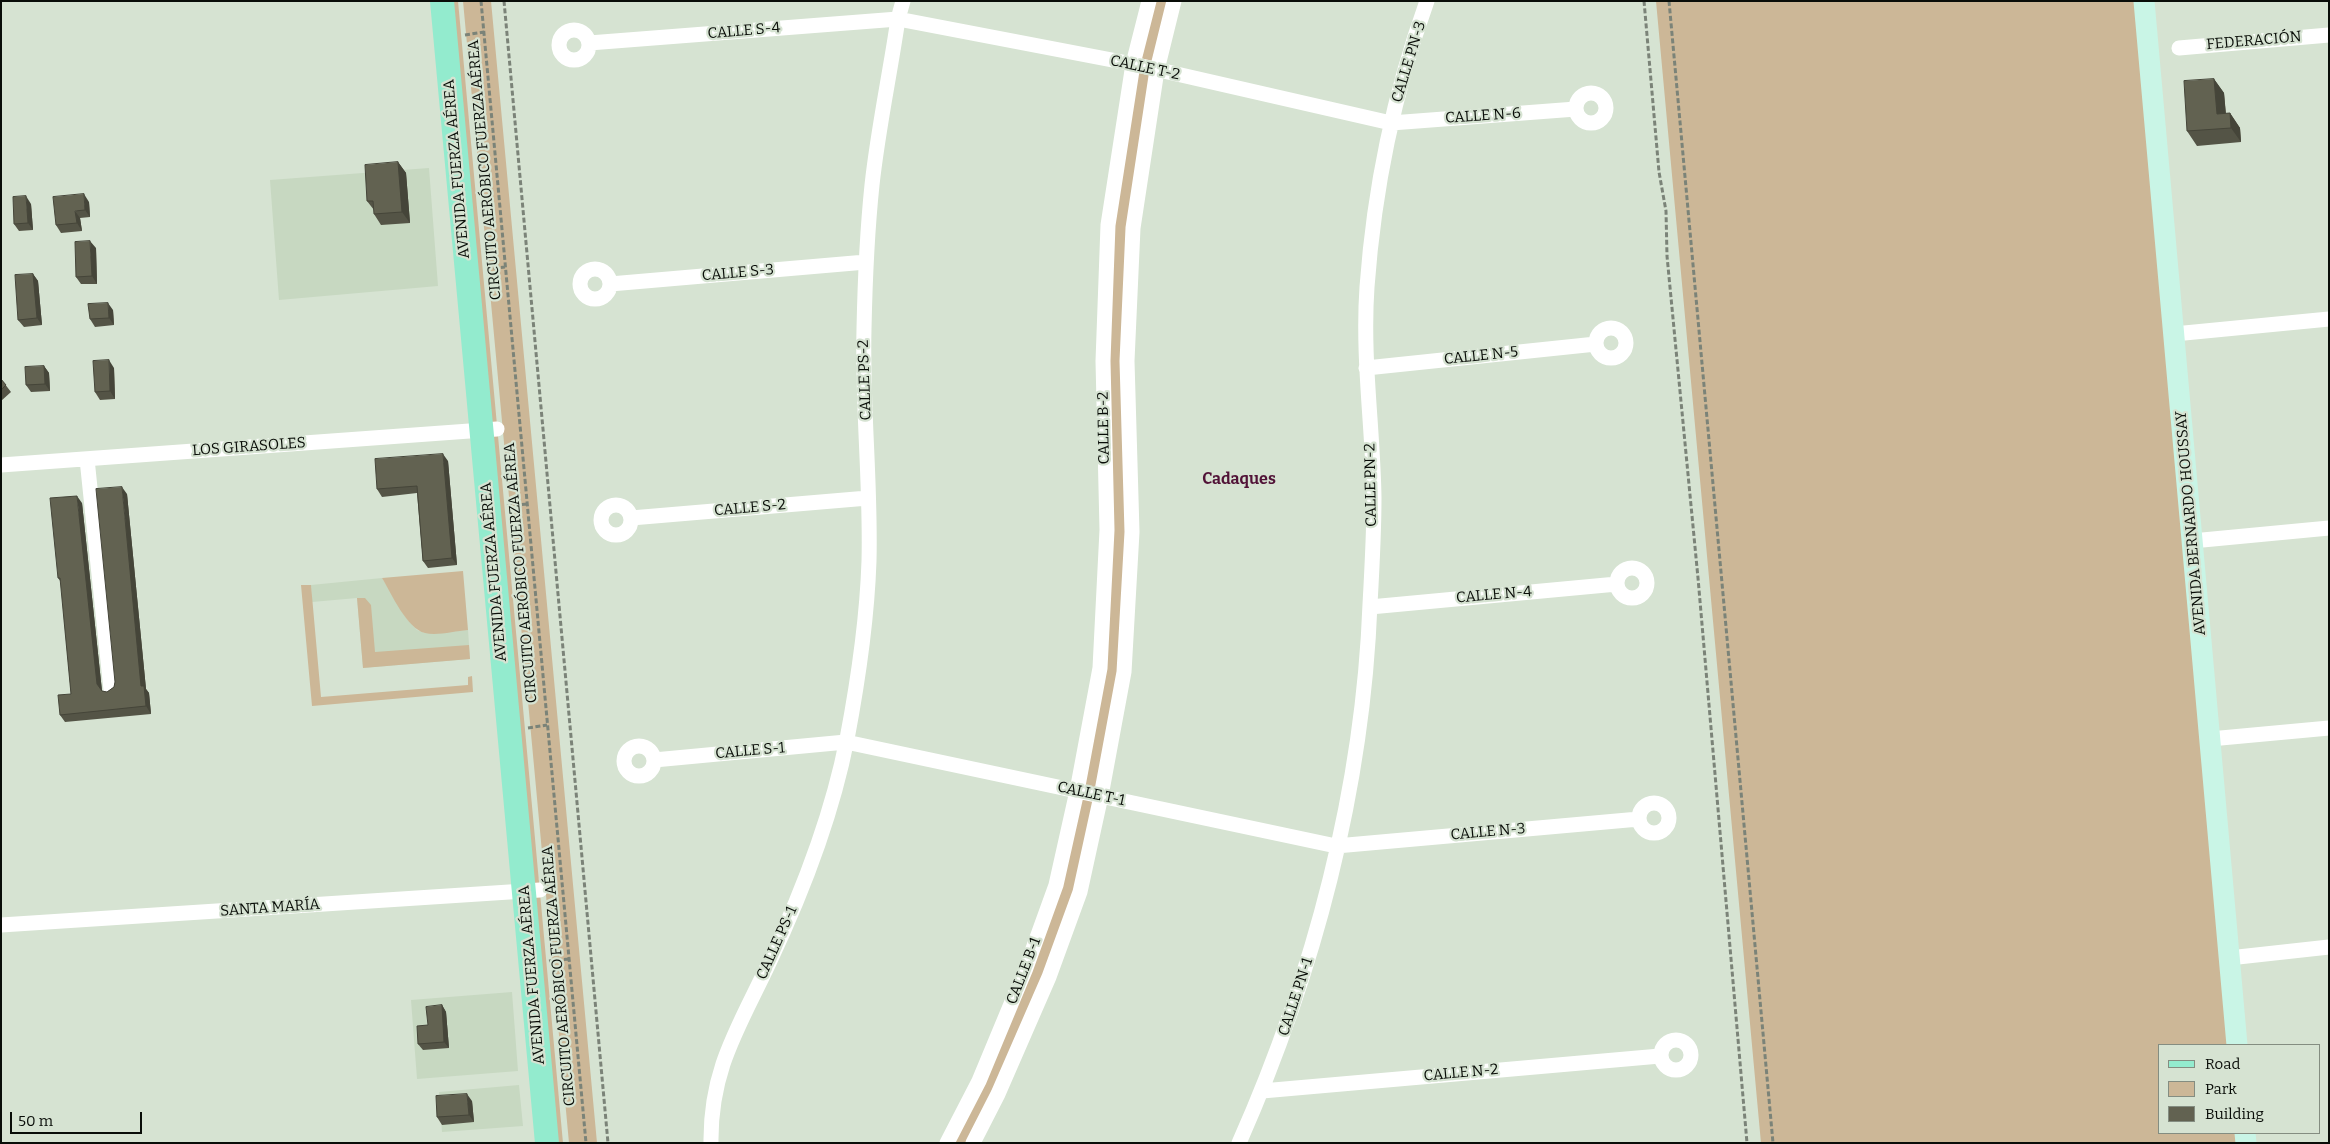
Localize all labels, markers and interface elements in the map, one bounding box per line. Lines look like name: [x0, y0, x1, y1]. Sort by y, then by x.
street label: CALLE S-4: [707, 19, 781, 43]
street label: CALLE PN-3: [1388, 19, 1430, 105]
street label: FEDERACIÓN: [2206, 28, 2302, 54]
street label: CIRCUITO AERÓBICO FUERZA AÉREA: [465, 39, 505, 301]
street label: CALLE T-2: [1108, 52, 1182, 84]
street label: AVENIDA FUERZA AÉREA: [440, 79, 474, 259]
street label: CALLE N-6: [1445, 104, 1521, 128]
street label: CALLE S-3: [701, 261, 775, 285]
street label: CALLE PS-2: [855, 339, 875, 421]
street label: CALLE N-5: [1443, 343, 1519, 369]
street label: CALLE B-2: [1094, 392, 1114, 464]
street label: AVENIDA BERNARDO HOUSSAY: [2172, 410, 2210, 636]
street label: LOS GIRASOLES: [192, 434, 306, 460]
street label: CIRCUITO AERÓBICO FUERZA AÉREA: [501, 442, 541, 704]
street label: CALLE PN-2: [1361, 443, 1381, 527]
district label: Cadaques: [1202, 470, 1276, 490]
street label: AVENIDA FUERZA AÉREA: [477, 482, 511, 662]
street label: CALLE S-2: [713, 496, 787, 520]
street label: CALLE N-4: [1455, 583, 1533, 607]
street label: CALLE S-1: [715, 739, 785, 763]
street label: CALLE T-1: [1056, 778, 1126, 810]
street label: CALLE N-3: [1450, 820, 1526, 844]
street label: CIRCUITO AERÓBICO FUERZA AÉREA: [539, 845, 579, 1107]
street label: AVENIDA FUERZA AÉREA: [515, 885, 549, 1065]
street label: SANTA MARÍA: [220, 896, 320, 920]
street label: CALLE PS-1: [753, 904, 801, 982]
street label: CALLE B-1: [1003, 935, 1045, 1007]
street label: CALLE PN-1: [1275, 956, 1317, 1038]
legend: [2158, 1044, 2320, 1134]
text: Road: [2205, 1055, 2240, 1073]
street label: CALLE N-2: [1423, 1061, 1499, 1085]
text: Park: [2205, 1080, 2237, 1098]
scale bar: [12, 1102, 145, 1134]
text: Building: [2205, 1105, 2264, 1123]
text: 50 m: [18, 1112, 53, 1130]

